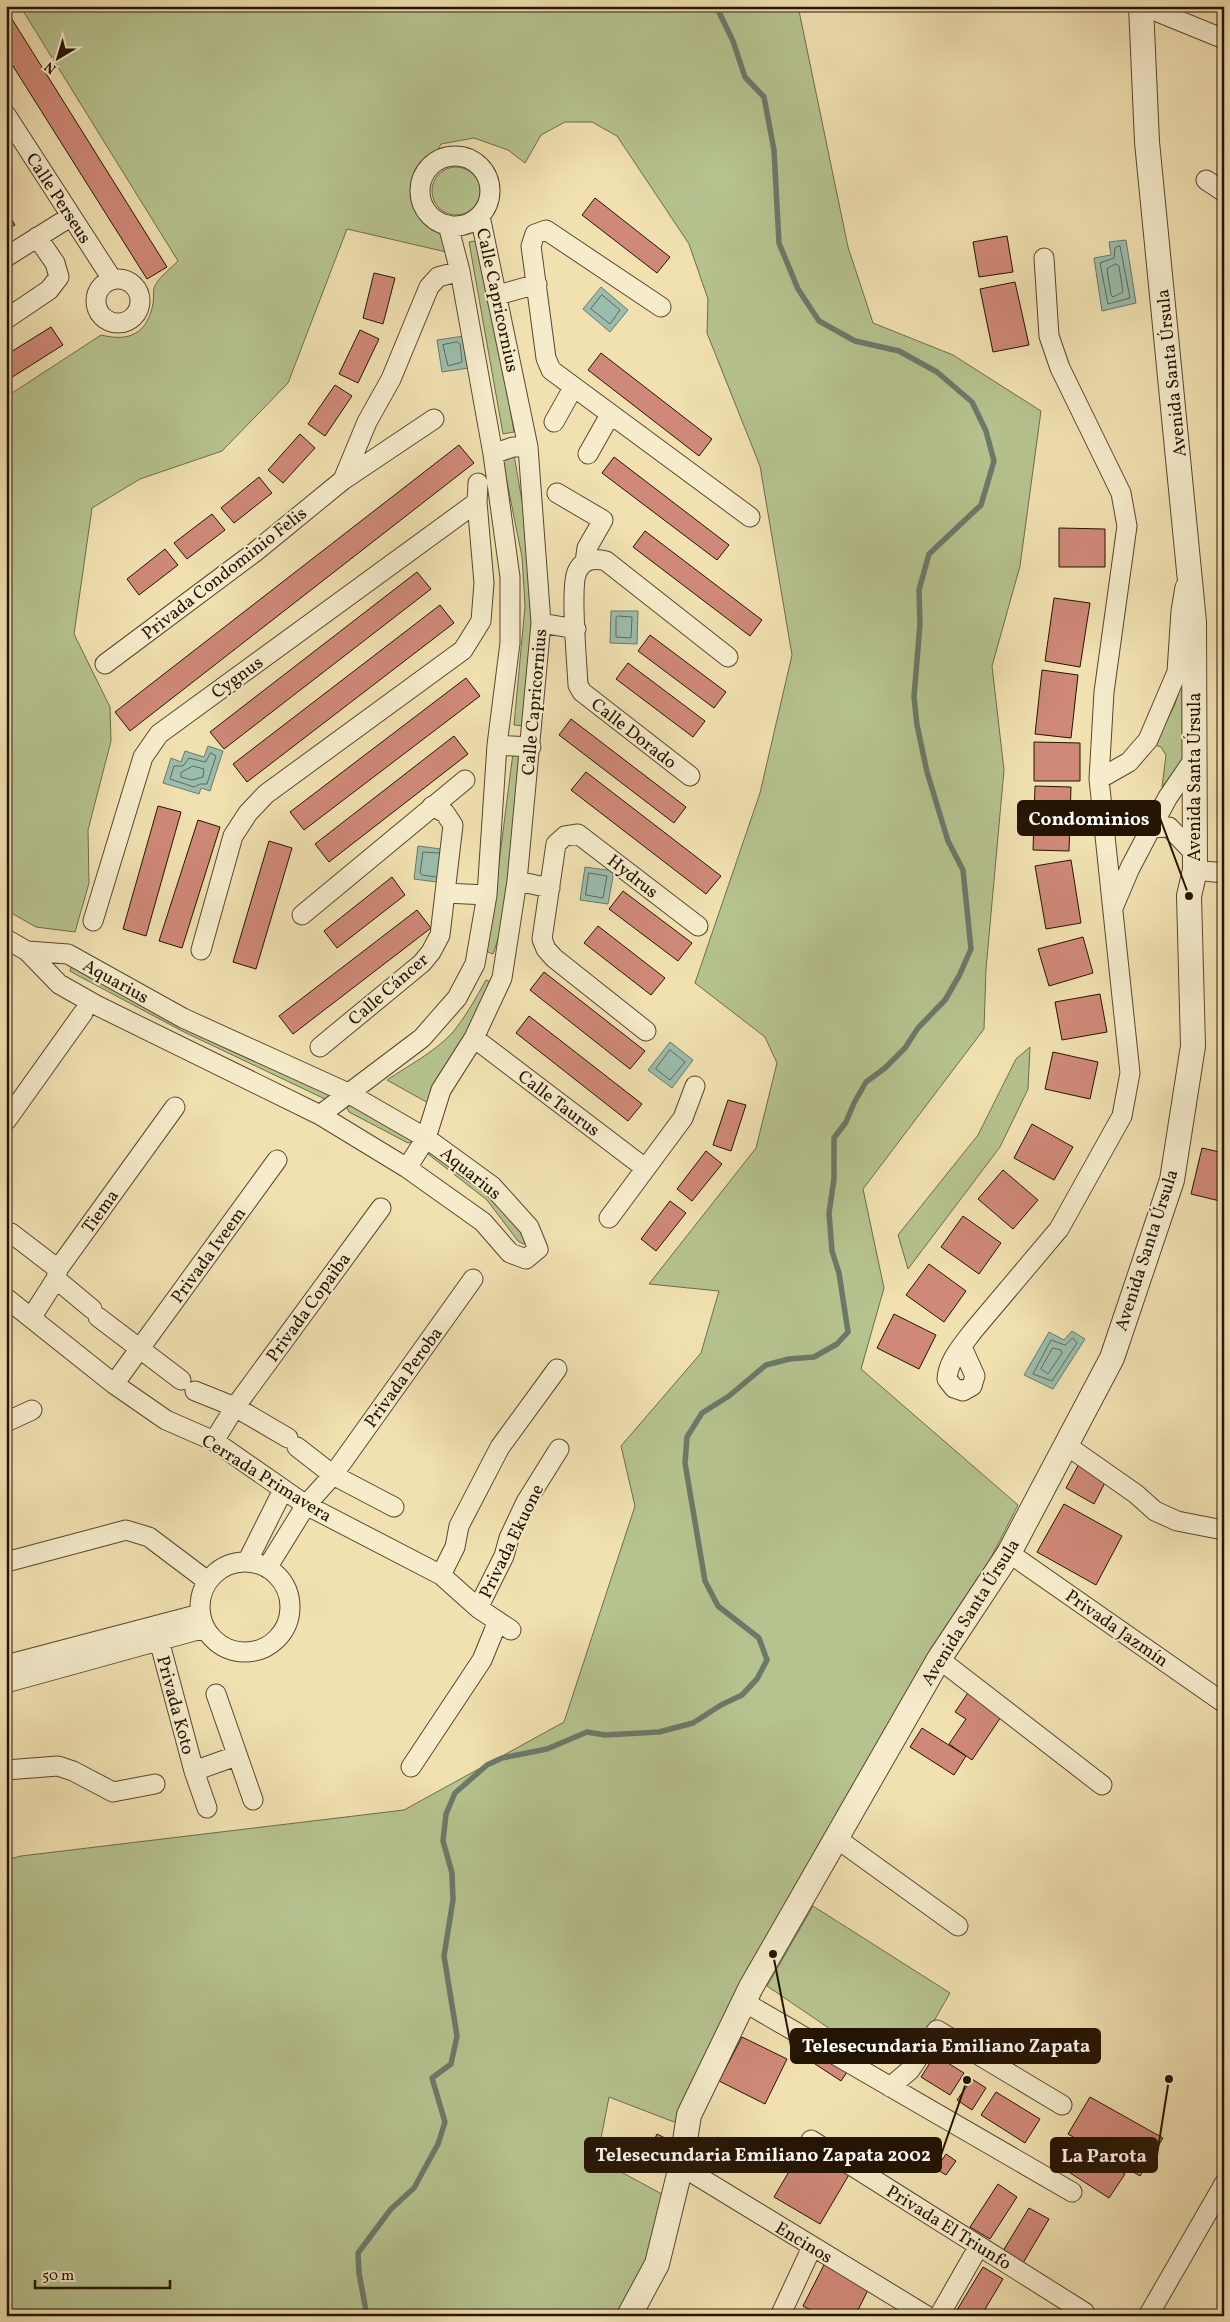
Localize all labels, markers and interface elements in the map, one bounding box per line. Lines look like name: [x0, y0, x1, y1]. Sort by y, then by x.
north arrow: [32, 32, 82, 82]
text: N: [41, 56, 61, 78]
street label: Calle Perseus: [19, 148, 97, 249]
street label: Calle Capricornius: [469, 226, 524, 375]
street label: Avenida Santa Úrsula: [1151, 288, 1194, 458]
street label: Privada Condominio Felis: [137, 502, 313, 647]
street label: Calle Capricornius: [517, 628, 554, 776]
street label: Cygnus: [207, 651, 269, 706]
street label: Calle Dorado: [585, 693, 681, 776]
street label: Avenida Santa Úrsula: [1183, 693, 1208, 861]
callout: Condominios: [1018, 801, 1160, 835]
text: Condominios: [1028, 807, 1150, 833]
street label: Hydrus: [601, 849, 663, 905]
street label: Calle Cáncer: [343, 948, 435, 1032]
street label: Aquarius: [78, 954, 153, 1011]
street label: Calle Taurus: [512, 1065, 604, 1143]
street label: Aquarius: [434, 1142, 506, 1207]
street label: Avenida Santa Úrsula: [1109, 1166, 1185, 1335]
street label: Tiema: [77, 1185, 126, 1239]
street label: Privada Iveem: [166, 1203, 253, 1309]
street label: Privada Copaiba: [261, 1248, 357, 1368]
street label: Privada Peroba: [359, 1322, 449, 1433]
street label: Cerrada Primavera: [196, 1429, 336, 1529]
street label: Privada Ekuone: [474, 1480, 551, 1603]
street label: Avenida Santa Úrsula: [916, 1535, 1027, 1691]
street label: Privada Jazmín: [1060, 1584, 1173, 1674]
street label: Privada Koto: [149, 1653, 200, 1758]
callout: Telesecundaria Emiliano Zapata: [791, 2029, 1100, 2063]
text: Telesecundaria Emiliano Zapata: [802, 2034, 1090, 2060]
callout: Telesecundaria Emiliano Zapata 2002: [585, 2138, 941, 2172]
callout: La Parota: [1051, 2138, 1157, 2172]
text: Telesecundaria Emiliano Zapata 2002: [595, 2143, 931, 2169]
text: La Parota: [1061, 2144, 1147, 2170]
street label: Privada El Triunfo: [881, 2180, 1016, 2277]
street label: Encinos: [770, 2216, 837, 2270]
scale bar: [35, 2257, 170, 2289]
text: 50 m: [42, 2266, 74, 2287]

